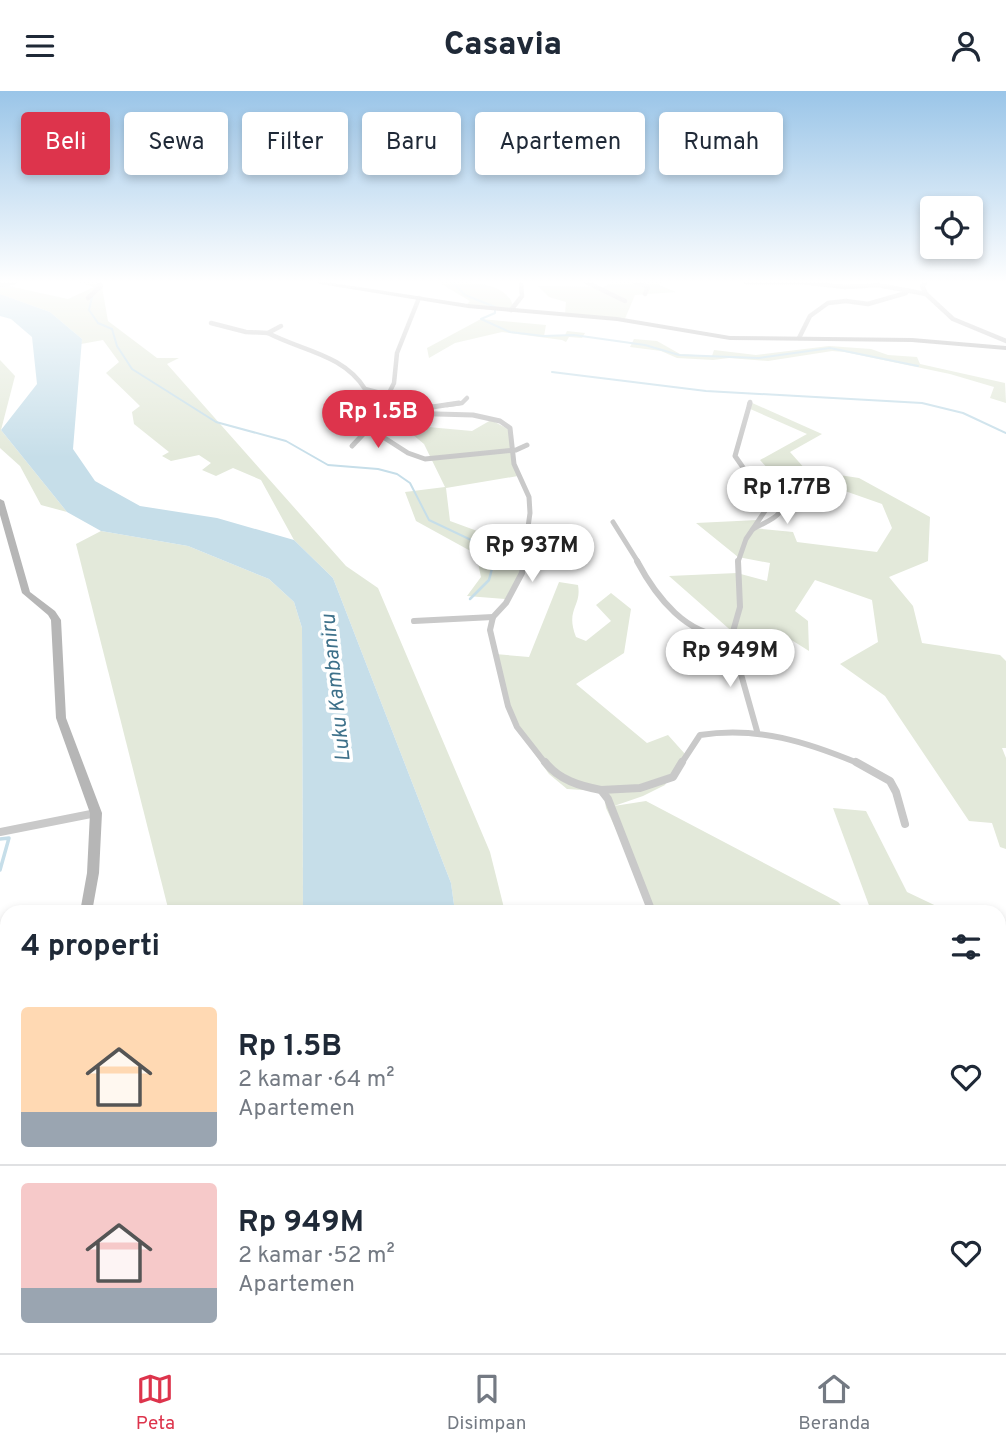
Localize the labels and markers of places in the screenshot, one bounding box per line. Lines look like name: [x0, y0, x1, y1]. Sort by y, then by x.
pin: Rp 1.5B: [313, 391, 443, 450]
pin: Rp 1.77B: [715, 467, 859, 526]
pin: Rp 937M: [467, 525, 597, 584]
pin: Rp 949M: [665, 629, 795, 689]

